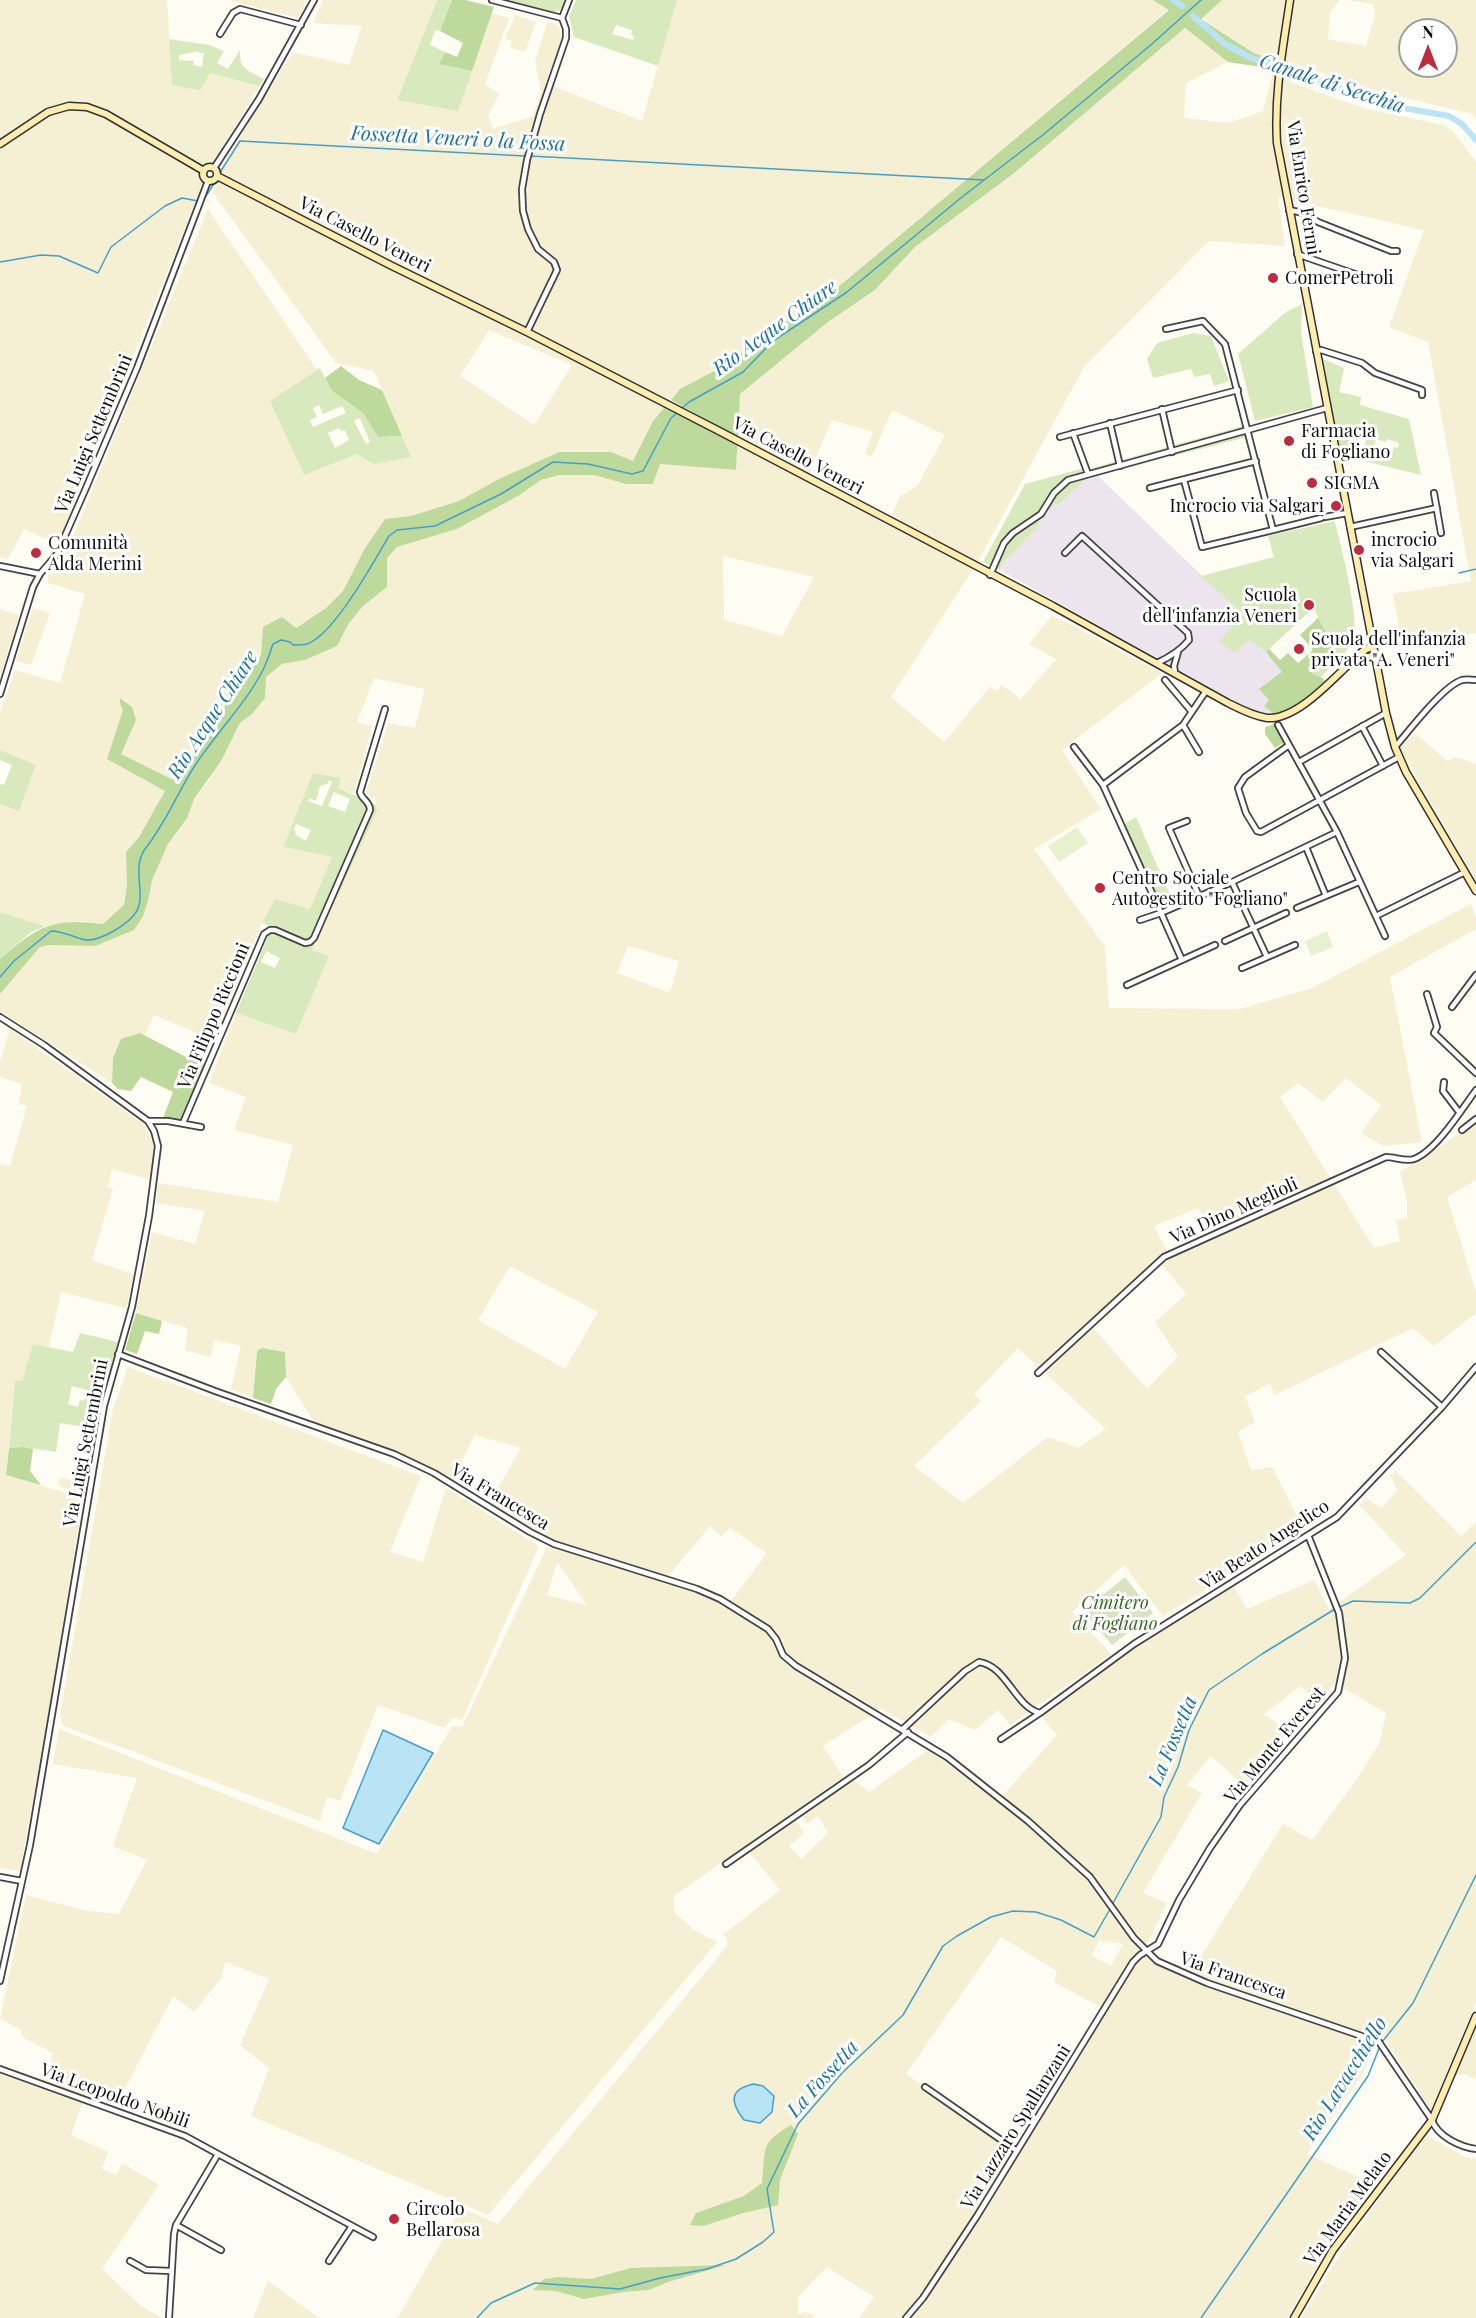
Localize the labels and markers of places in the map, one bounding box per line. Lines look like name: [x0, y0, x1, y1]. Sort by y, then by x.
place label: ComerPetroli: [1285, 267, 1394, 289]
marker: ComerPetroli: [1266, 271, 1280, 285]
place label: Farmacia di Fogliano: [1301, 420, 1390, 462]
marker: Farmacia di Fogliano: [1282, 434, 1296, 448]
place label: SIGMA: [1324, 472, 1379, 494]
marker: SIGMA: [1305, 476, 1319, 490]
place label: Incrocio via Salgari: [1170, 495, 1324, 517]
marker: Incrocio via Salgari: [1329, 499, 1343, 513]
place label: incrocio via Salgari: [1371, 529, 1454, 572]
place label: Comunità Alda Merini: [48, 532, 142, 574]
marker: incrocio via Salgari: [1352, 543, 1366, 557]
marker: Comunità Alda Merini: [29, 546, 43, 560]
place label: Scuola dell'infanzia Veneri: [1142, 584, 1297, 626]
marker: Scuola dell'infanzia Veneri: [1302, 598, 1316, 612]
place label: Scuola dell'infanzia privata "A. Veneri": [1311, 628, 1466, 670]
marker: Scuola dell'infanzia privata "A. Veneri": [1292, 642, 1306, 656]
place label: Centro Sociale Autogestito "Fogliano": [1112, 867, 1288, 910]
marker: Centro Sociale Autogestito "Fogliano": [1093, 881, 1107, 895]
place label: Circolo Bellarosa: [406, 2198, 480, 2240]
marker: Circolo Bellarosa: [387, 2212, 401, 2226]

